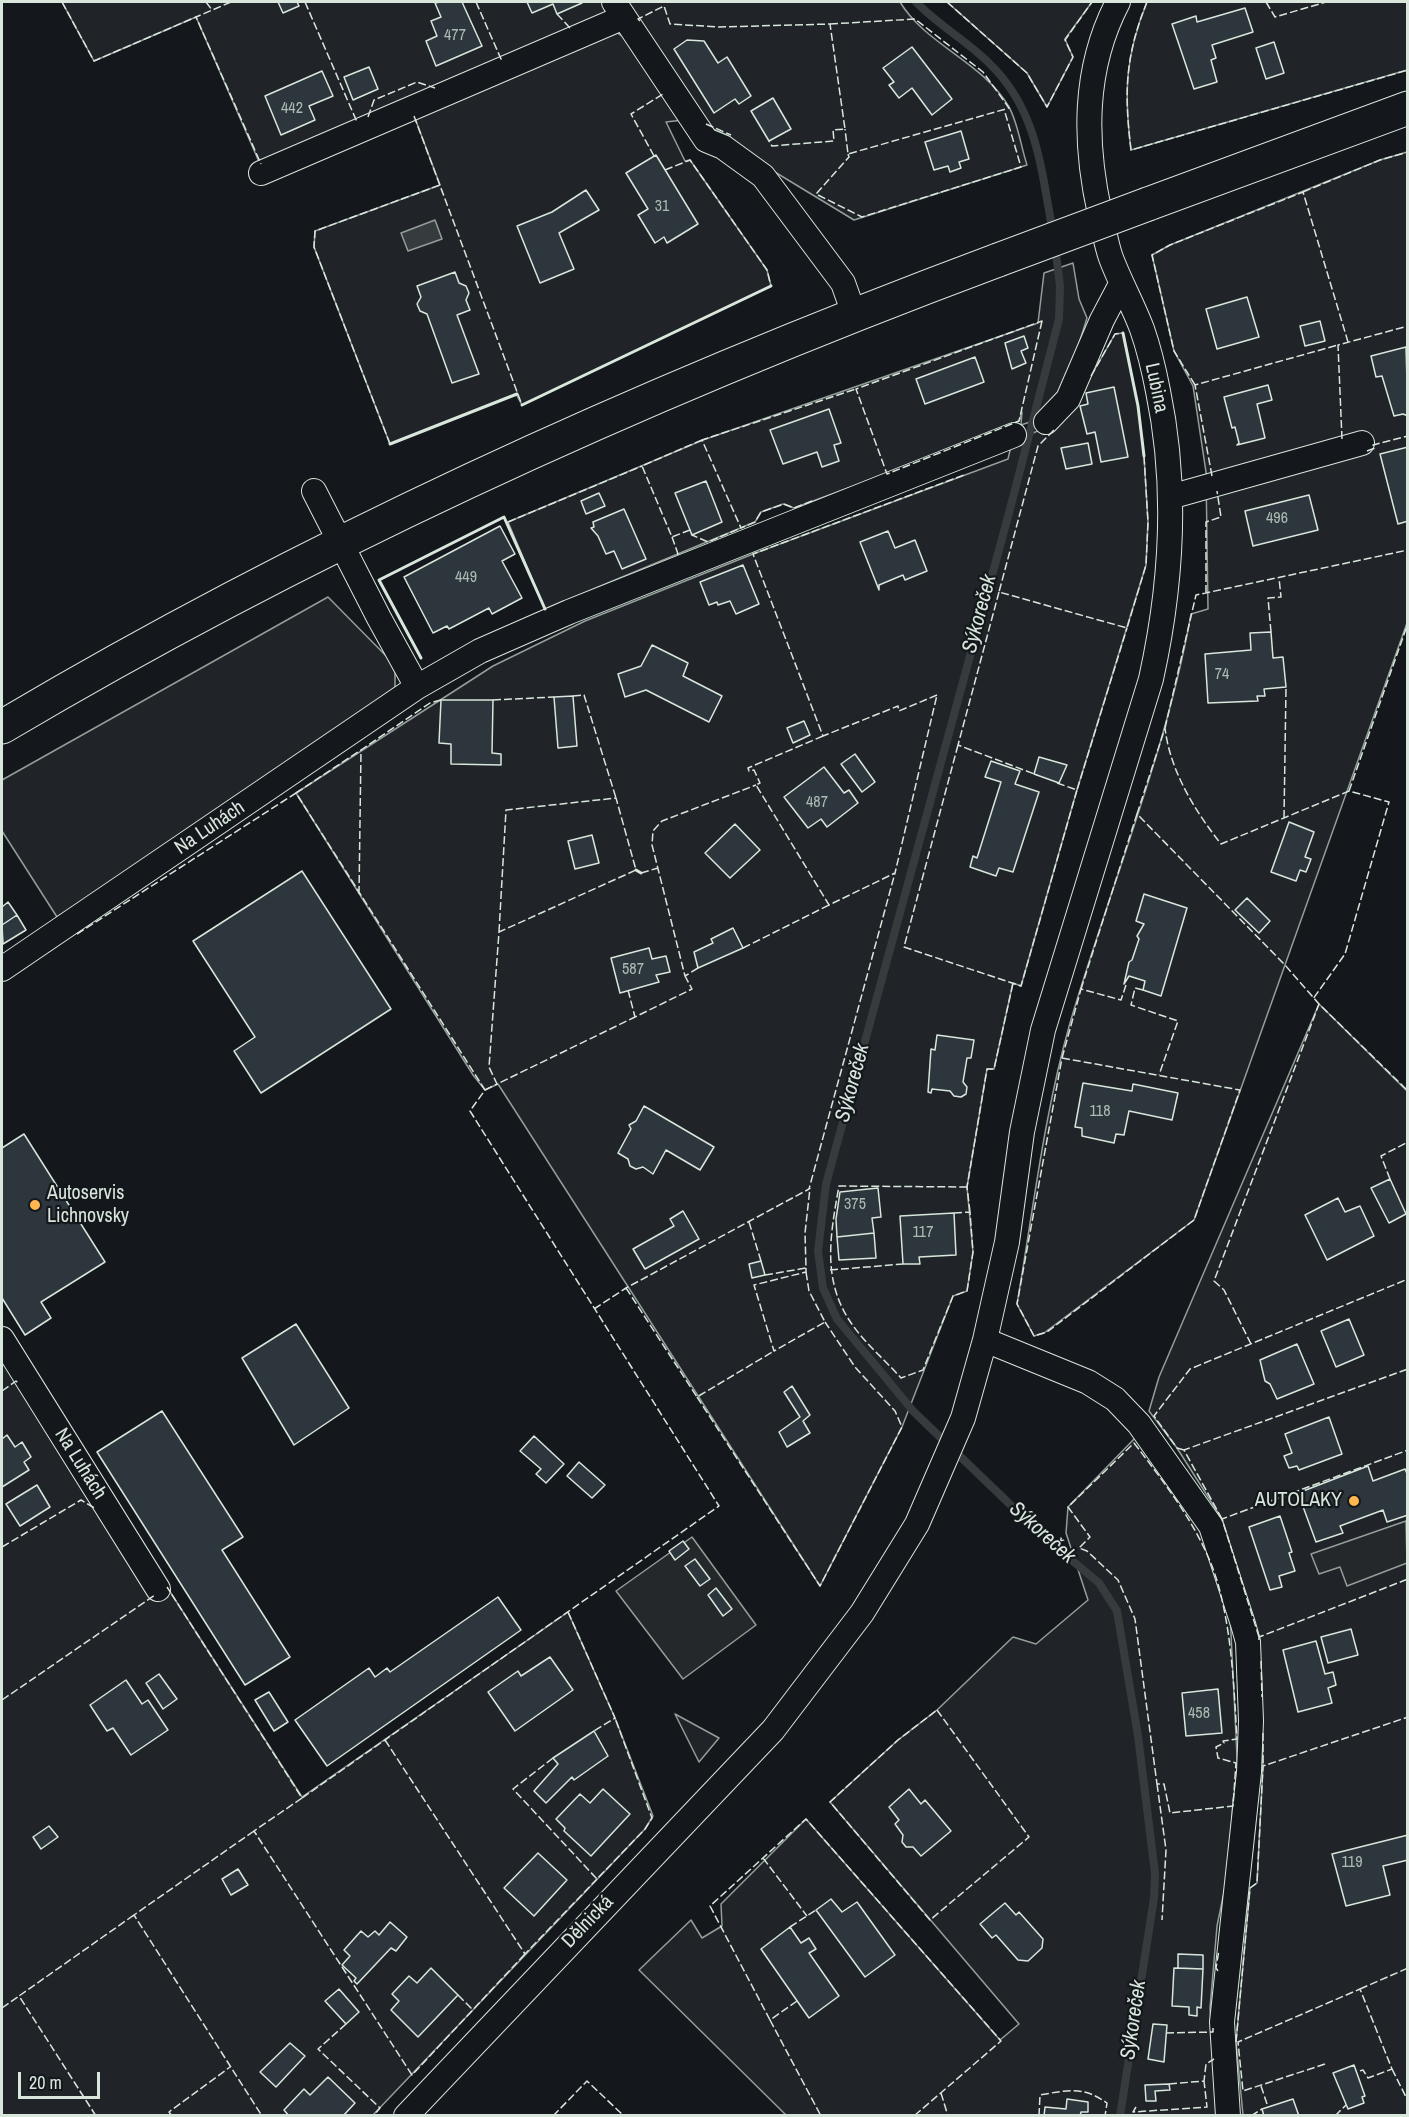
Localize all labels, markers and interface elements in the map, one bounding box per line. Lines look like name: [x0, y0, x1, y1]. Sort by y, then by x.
house number: 477: [444, 26, 466, 46]
house number: 442: [281, 99, 303, 119]
house number: 31: [655, 197, 669, 217]
street label: Lubina: [1139, 361, 1173, 415]
house number: 496: [1266, 509, 1288, 529]
house number: 449: [455, 568, 477, 588]
water label: Sýkoreček: [957, 572, 1003, 656]
house number: 74: [1215, 665, 1229, 685]
house number: 487: [806, 793, 828, 813]
street label: Na Luhách: [170, 796, 250, 860]
house number: 587: [622, 960, 644, 980]
water label: Sýkoreček: [830, 1041, 876, 1125]
house number: 118: [1090, 1102, 1110, 1122]
place label: Autoservis Lichnovsky: [47, 1182, 129, 1229]
house number: 375: [844, 1195, 866, 1215]
marker: Autoservis Lichnovsky: [28, 1198, 42, 1212]
house number: 117: [913, 1223, 933, 1243]
street label: Na Luhách: [49, 1424, 111, 1504]
place label: AUTOLAKY: [1255, 1489, 1342, 1513]
marker: AUTOLAKY: [1347, 1494, 1361, 1508]
water label: Sýkoreček: [1004, 1497, 1080, 1569]
house number: 458: [1188, 1704, 1210, 1724]
house number: 119: [1342, 1853, 1362, 1873]
street label: Dělnická: [557, 1891, 619, 1953]
water label: Sýkoreček: [1116, 1978, 1152, 2062]
scale bar: [21, 2060, 104, 2098]
text: 20 m: [29, 2070, 62, 2095]

